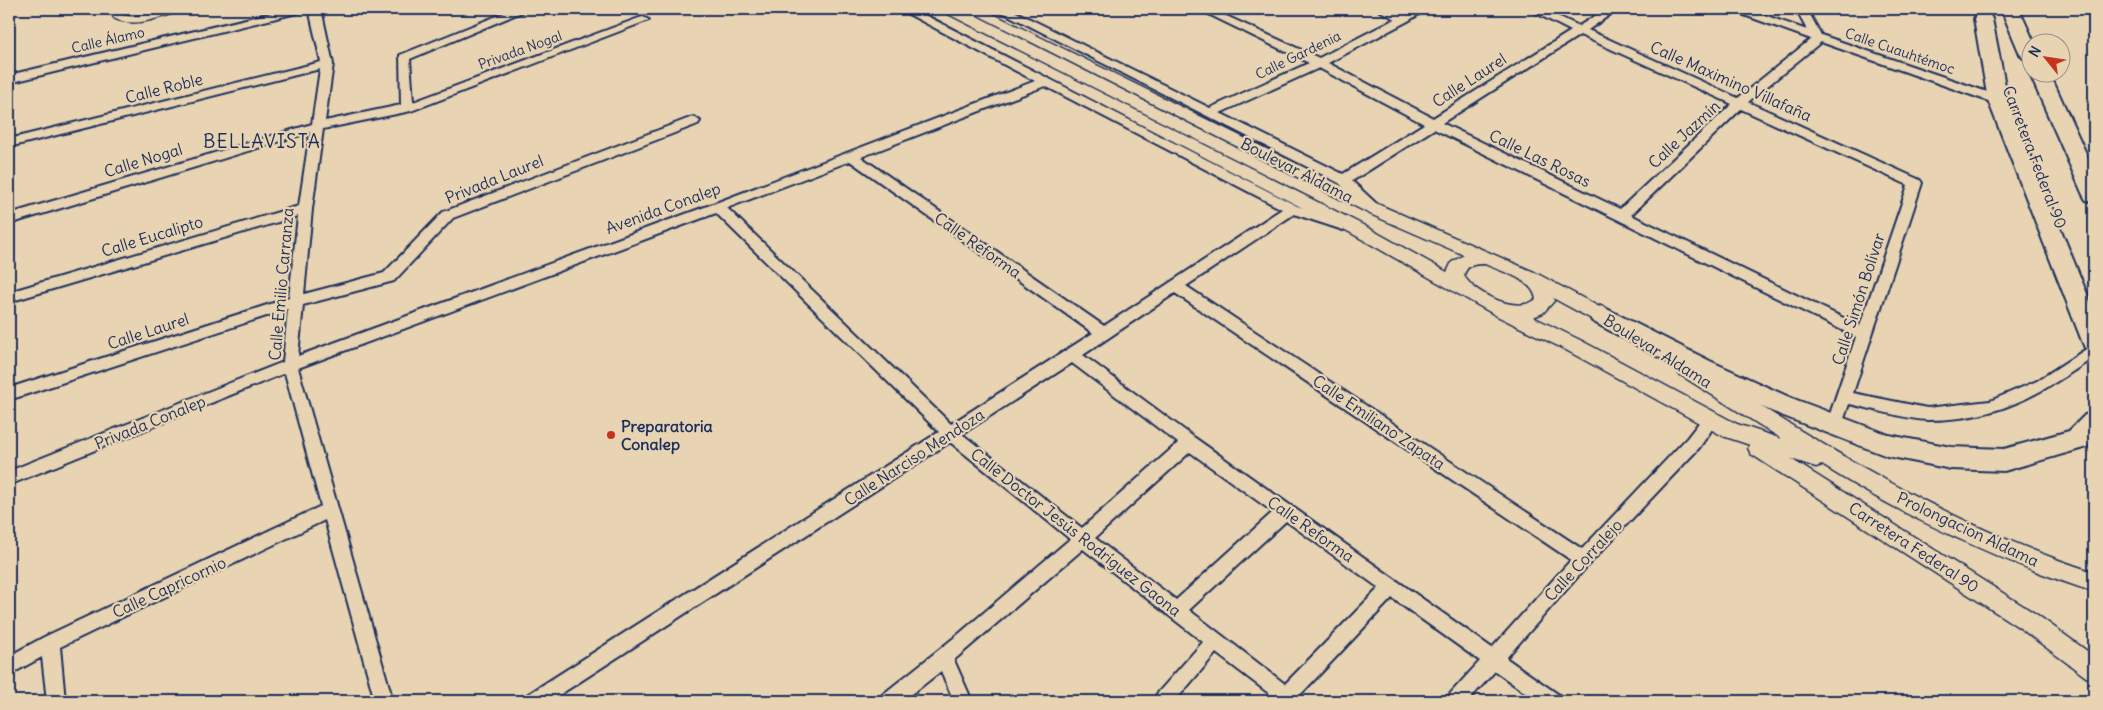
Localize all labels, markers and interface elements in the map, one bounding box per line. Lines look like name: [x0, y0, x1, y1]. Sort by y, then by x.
street label: Calle Álamo: [70, 23, 146, 57]
street label: Calle Cuauhtémoc: [1843, 24, 1957, 78]
street label: Privada Nogal: [476, 27, 564, 73]
street label: Calle Gardenia: [1252, 27, 1344, 83]
north arrow: [2020, 32, 2070, 82]
street label: Calle Maximino Villafaña: [1647, 36, 1815, 126]
text: N: [2025, 43, 2045, 60]
street label: Calle Laurel: [1428, 49, 1510, 111]
street label: Calle Roble: [123, 69, 205, 107]
street label: Carretera Federal 90: [1999, 83, 2071, 231]
street label: Calle Jazmín: [1644, 96, 1724, 172]
street label: Calle Las Rosas: [1486, 125, 1594, 191]
district label: BELLAVISTA: [203, 129, 321, 153]
street label: Boulevar Aldama: [1237, 133, 1357, 207]
street label: Calle Nogal: [101, 139, 185, 181]
street label: Privada Laurel: [442, 150, 546, 208]
street label: Avenida Conalep: [603, 178, 723, 238]
street label: Calle Emilio Carranza: [264, 207, 298, 361]
street label: Calle Reforma: [931, 208, 1025, 282]
street label: Calle Eucalipto: [99, 211, 205, 261]
street label: Calle Simón Bolívar: [1827, 230, 1889, 368]
street label: Calle Laurel: [105, 308, 191, 354]
street label: Boulevar Aldama: [1600, 310, 1716, 392]
street label: Calle Emiliano Zapata: [1309, 370, 1449, 474]
street label: Privada Conalep: [92, 391, 208, 453]
street label: Calle Narciso Mendoza: [840, 404, 988, 510]
place label: Preparatoria Conalep: [621, 416, 713, 455]
marker: Preparatoria Conalep: [605, 429, 617, 441]
street label: Calle Doctor Jesús Rodríguez Gaona: [967, 444, 1185, 620]
street label: Prolongacion Aldama: [1894, 487, 2042, 571]
street label: Calle Reforma: [1264, 492, 1358, 566]
street label: Carretera Federal 90: [1845, 497, 1983, 597]
street label: Calle Corralejo: [1540, 515, 1626, 605]
street label: Calle Capricornio: [109, 552, 229, 622]

